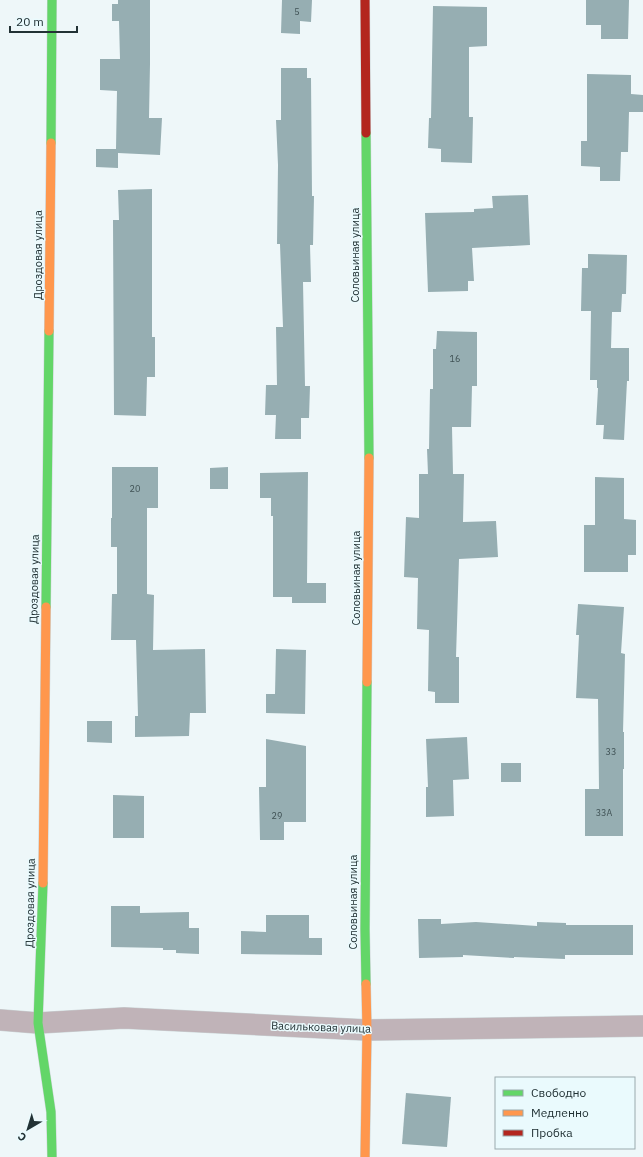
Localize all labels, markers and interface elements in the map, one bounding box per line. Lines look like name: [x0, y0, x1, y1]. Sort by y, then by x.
house number: 5: [294, 6, 300, 17]
scale bar: [10, 8, 77, 34]
text: 20 m: [16, 14, 44, 29]
street label: Соловьиная улица: [348, 207, 362, 302]
street label: Дроздовая улица: [31, 210, 45, 300]
house number: 16: [450, 353, 460, 364]
house number: 20: [130, 483, 140, 494]
street label: Соловьиная улица: [349, 530, 363, 625]
street label: Дроздовая улица: [26, 534, 42, 624]
house number: 33: [606, 746, 616, 757]
house number: 33А: [596, 807, 613, 818]
house number: 29: [272, 810, 282, 821]
street label: Соловьиная улица: [346, 854, 360, 949]
street label: Дроздовая улица: [22, 858, 38, 948]
street label: Васильковая улица: [271, 1018, 371, 1036]
legend: [495, 1077, 635, 1149]
text: Свободно: [531, 1085, 587, 1100]
text: Медленно: [531, 1105, 589, 1120]
north arrow: [8, 1109, 48, 1149]
text: Пробка: [531, 1125, 573, 1140]
text: С: [15, 1129, 29, 1145]

